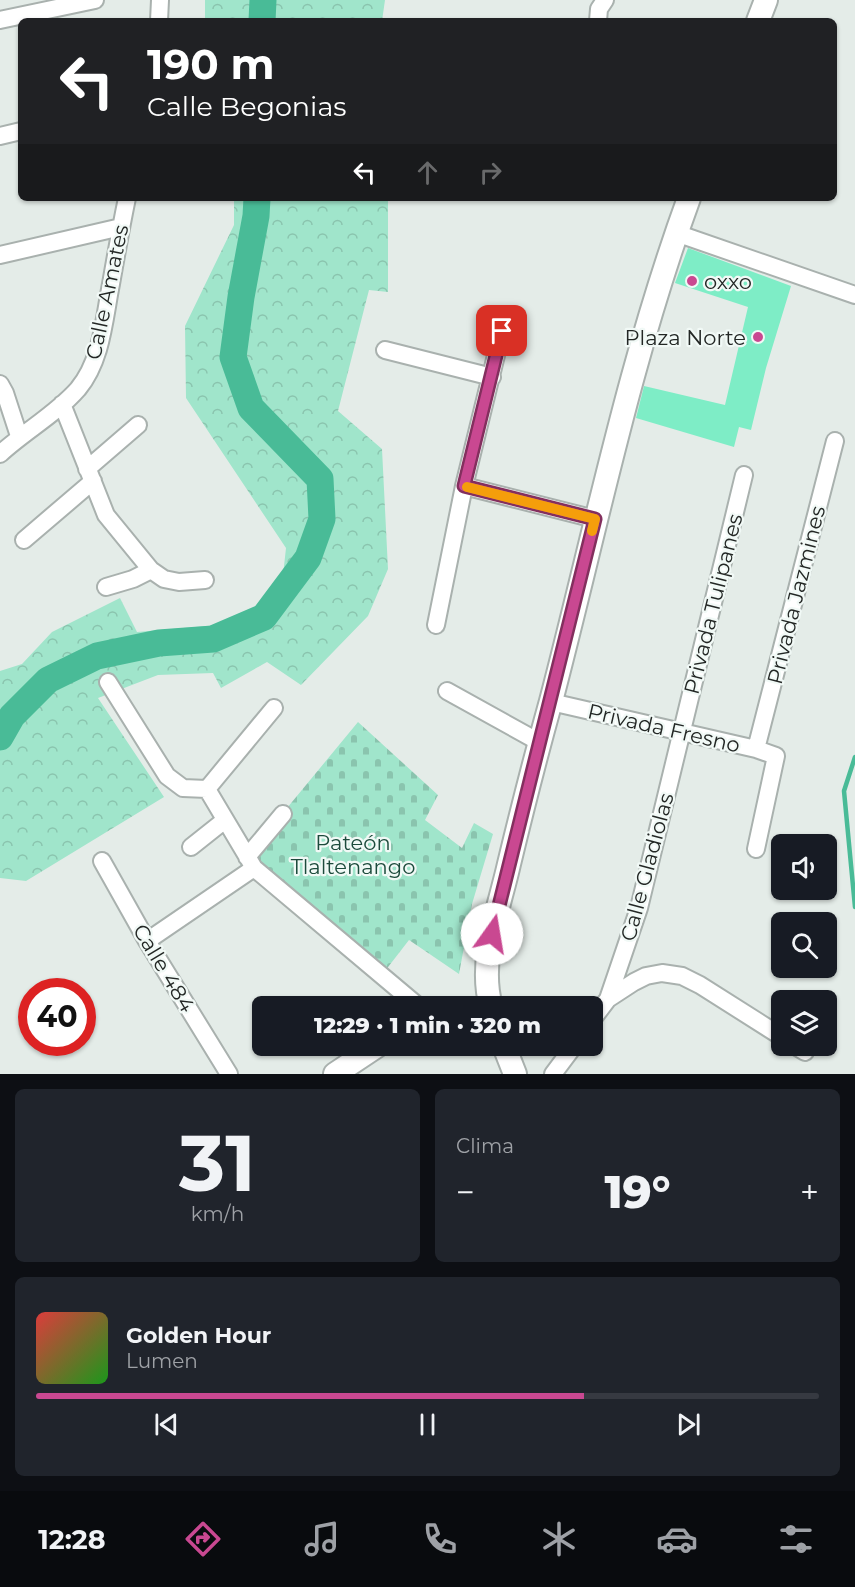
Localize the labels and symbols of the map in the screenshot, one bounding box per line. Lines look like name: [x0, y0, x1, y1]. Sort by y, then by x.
street label: Calle Amates: [80, 222, 134, 362]
place label: oxxo: [704, 269, 752, 294]
marker: oxxo: [685, 274, 699, 288]
pin: [476, 305, 527, 356]
place label: Plaza Norte: [624, 325, 746, 350]
marker: Plaza Norte: [751, 330, 765, 344]
street label: Privada Jazmines: [762, 503, 830, 687]
street label: Privada Tulipanes: [679, 511, 747, 697]
street label: Privada Fresno: [585, 698, 743, 758]
street label: Calle Gladiolas: [615, 790, 679, 944]
park label: Pateón Tlaltenango: [291, 830, 415, 879]
position arrow: [460, 902, 524, 966]
street label: Calle 484: [128, 920, 200, 1017]
speed limit sign: 40: [18, 978, 96, 1056]

